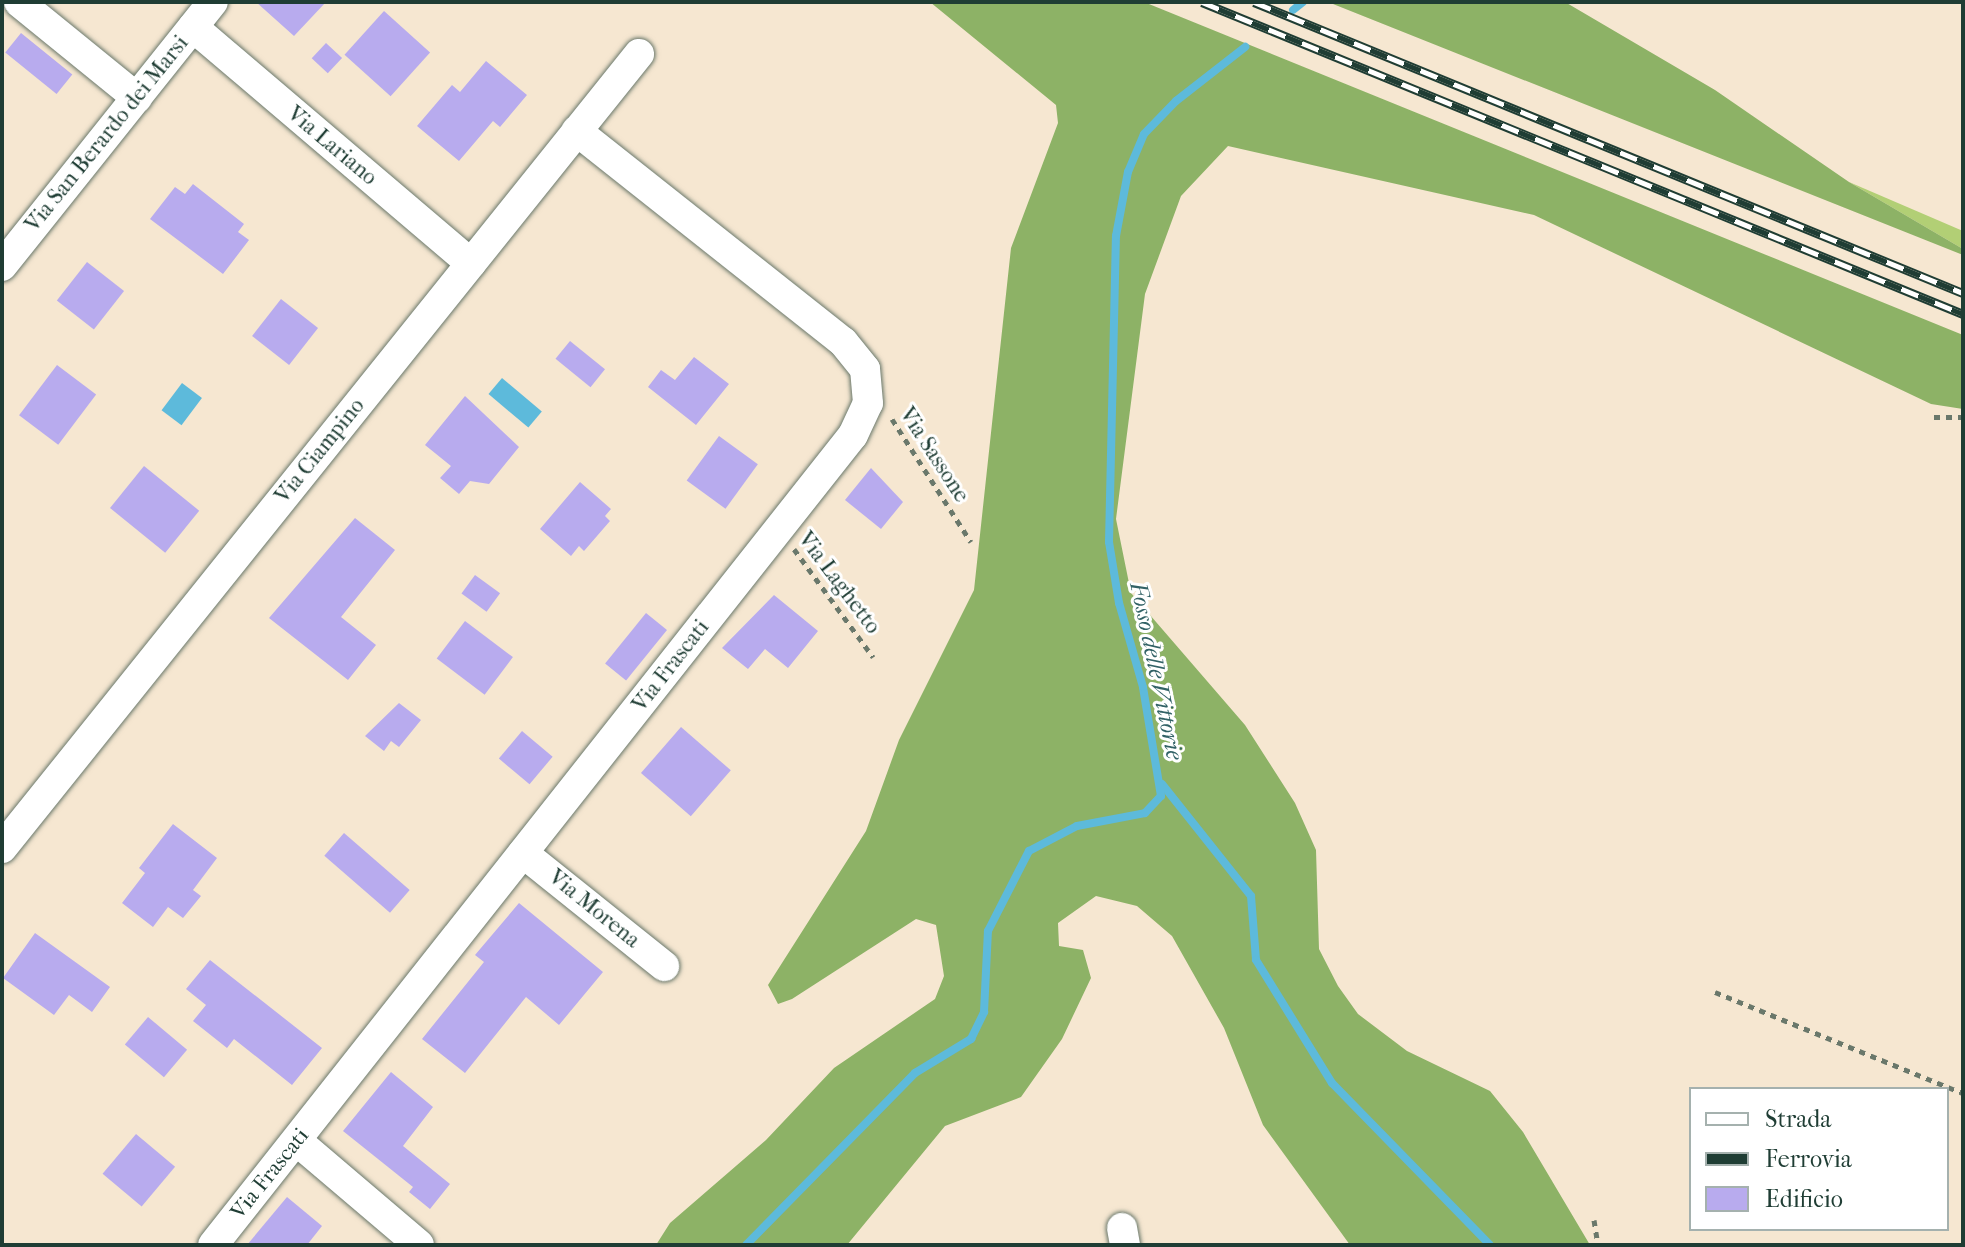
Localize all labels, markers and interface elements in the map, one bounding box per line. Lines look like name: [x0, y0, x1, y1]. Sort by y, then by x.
street label: Via San Berardo dei Marsi: [20, 31, 194, 237]
street label: Via Lariano: [282, 101, 382, 191]
street label: Via Ciampino: [270, 393, 370, 509]
street label: Via Sassone: [894, 403, 974, 507]
street label: Via Laghetto: [792, 527, 886, 639]
water label: Fosso delle Vittorie: [1123, 580, 1189, 762]
street label: Via Frascati: [627, 615, 715, 717]
street label: Via Morena: [543, 864, 645, 954]
legend: [1689, 1087, 1949, 1231]
text: Strada: [1765, 1105, 1831, 1133]
street label: Via Frascati: [225, 1123, 315, 1225]
text: Ferrovia: [1765, 1145, 1852, 1173]
text: Edificio: [1765, 1185, 1843, 1213]

